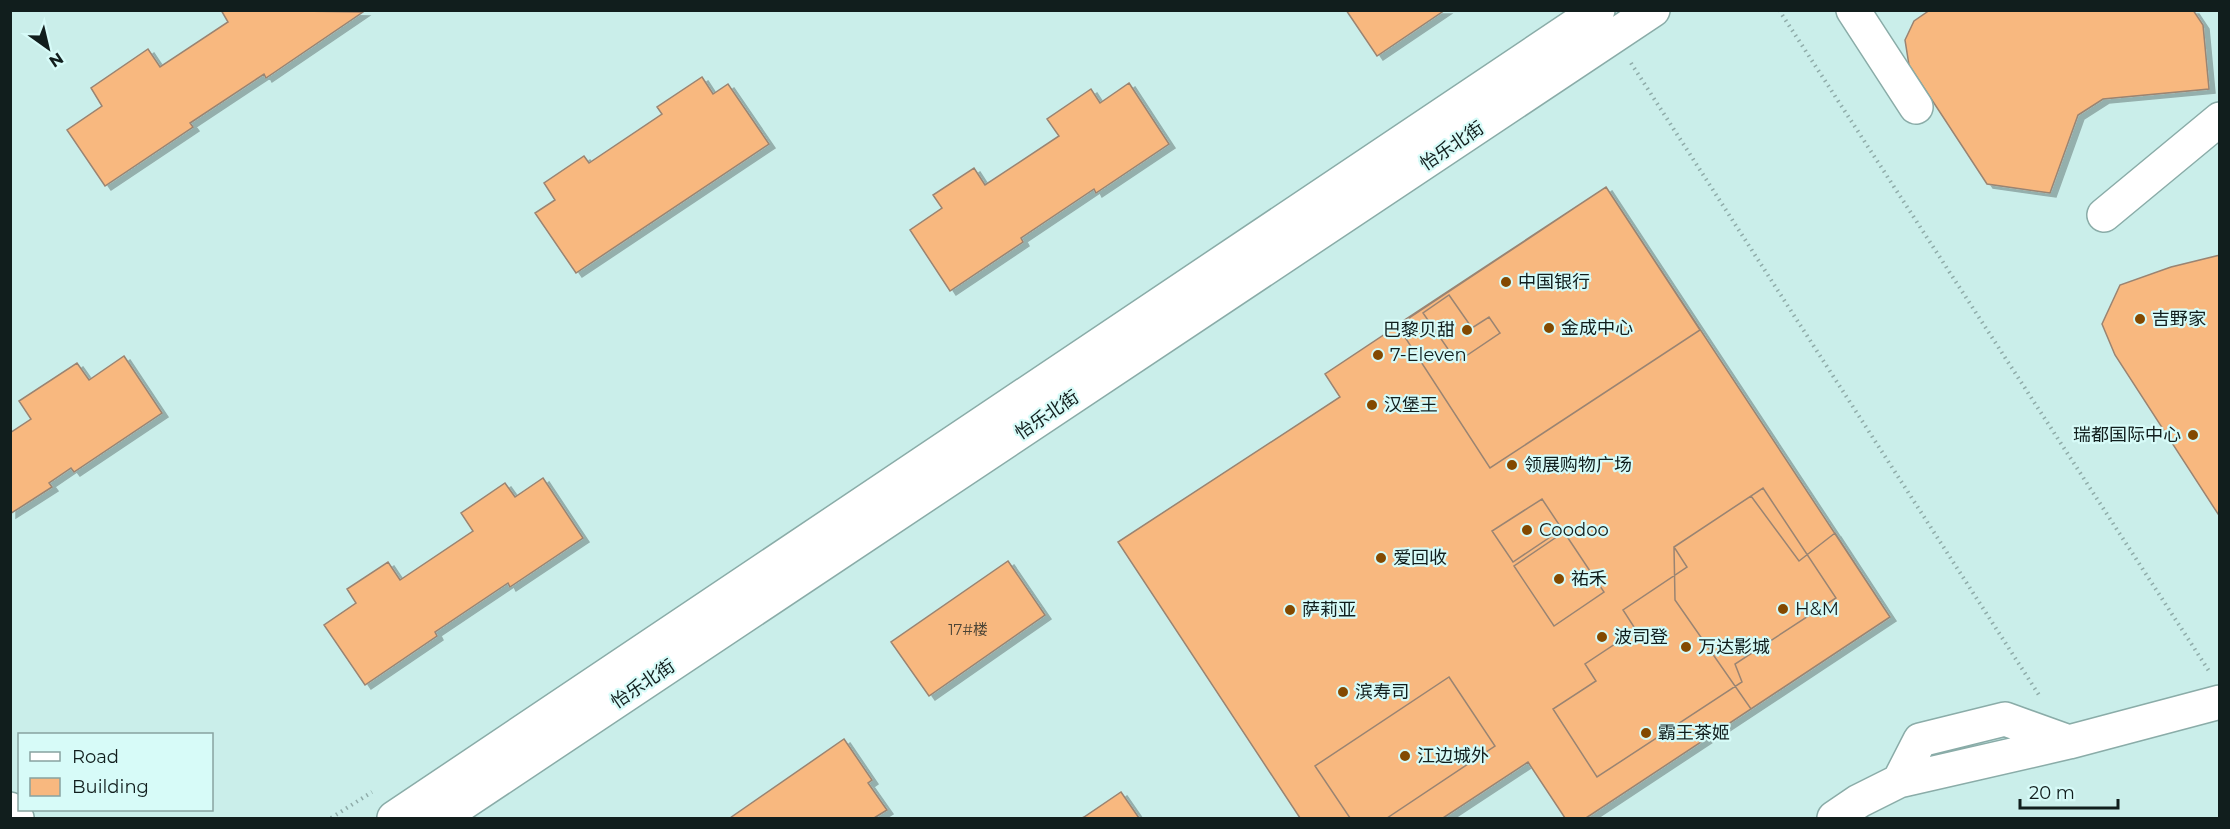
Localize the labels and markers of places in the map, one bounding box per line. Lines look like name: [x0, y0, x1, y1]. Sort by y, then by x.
place label: 中国银行: [1518, 271, 1590, 293]
marker: 中国银行: [1499, 275, 1513, 289]
place label: 吉野家: [2152, 308, 2206, 330]
marker: 吉野家: [2133, 312, 2147, 326]
place label: 金成中心: [1561, 317, 1633, 339]
place label: 巴黎贝甜: [1383, 319, 1455, 341]
marker: 金成中心: [1542, 321, 1556, 335]
marker: 巴黎贝甜: [1460, 323, 1474, 337]
place label: 7-Eleven: [1390, 344, 1467, 366]
marker: 7-Eleven: [1371, 348, 1385, 362]
place label: 汉堡王: [1384, 394, 1438, 416]
marker: 汉堡王: [1365, 398, 1379, 412]
place label: 瑞都国际中心: [2073, 424, 2181, 446]
marker: 瑞都国际中心: [2186, 428, 2200, 442]
place label: 领展购物广场: [1524, 454, 1632, 476]
marker: 领展购物广场: [1505, 458, 1519, 472]
place label: Coodoo: [1539, 519, 1609, 541]
marker: Coodoo: [1520, 523, 1534, 537]
place label: 爱回收: [1393, 547, 1447, 569]
marker: 爱回收: [1374, 551, 1388, 565]
place label: 祐禾: [1571, 568, 1607, 590]
marker: 祐禾: [1552, 572, 1566, 586]
place label: H&M: [1795, 598, 1839, 620]
place label: 萨莉亚: [1302, 599, 1356, 621]
marker: H&M: [1776, 602, 1790, 616]
marker: 萨莉亚: [1283, 603, 1297, 617]
place label: 波司登: [1614, 626, 1668, 648]
marker: 波司登: [1595, 630, 1609, 644]
place label: 万达影城: [1698, 636, 1770, 658]
marker: 万达影城: [1679, 640, 1693, 654]
place label: 滨寿司: [1355, 681, 1409, 703]
marker: 滨寿司: [1336, 685, 1350, 699]
place label: 霸王茶姬: [1658, 722, 1730, 744]
marker: 霸王茶姬: [1639, 726, 1653, 740]
place label: 江边城外: [1417, 745, 1489, 767]
marker: 江边城外: [1398, 749, 1412, 763]

